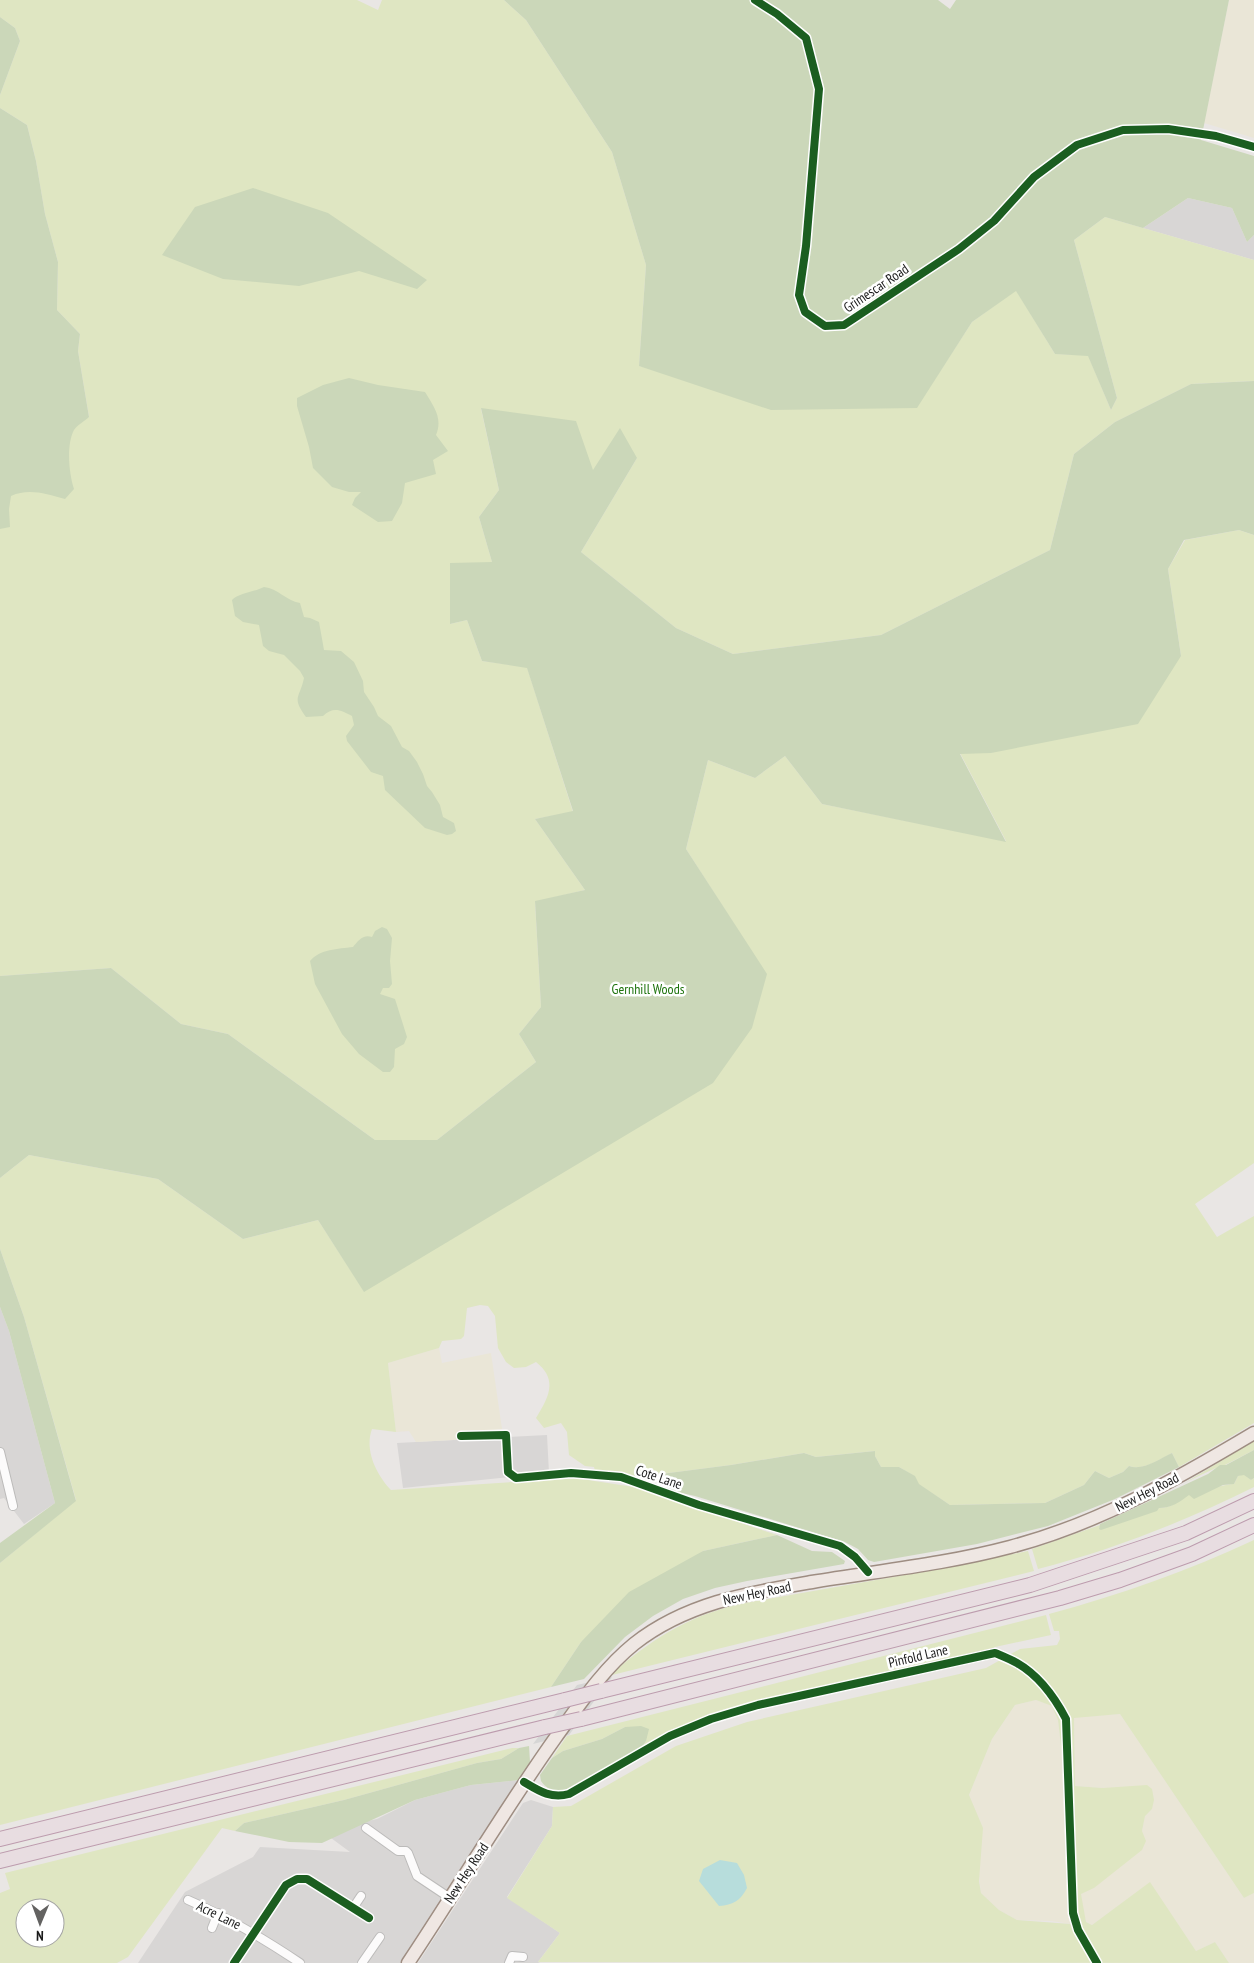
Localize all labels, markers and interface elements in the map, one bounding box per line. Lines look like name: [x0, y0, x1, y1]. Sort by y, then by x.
street label: Grimescar Road: [840, 260, 912, 316]
park label: Gernhill Woods: [612, 980, 685, 998]
street label: Cote Lane: [634, 1461, 685, 1493]
street label: New Hey Road: [1112, 1468, 1182, 1516]
street label: New Hey Road: [721, 1577, 793, 1609]
street label: Pinfold Lane: [887, 1640, 950, 1672]
street label: New Hey Road: [440, 1839, 492, 1907]
street label: Acre Lane: [194, 1897, 244, 1934]
north arrow: [15, 1898, 65, 1948]
text: N: [36, 1927, 44, 1945]

